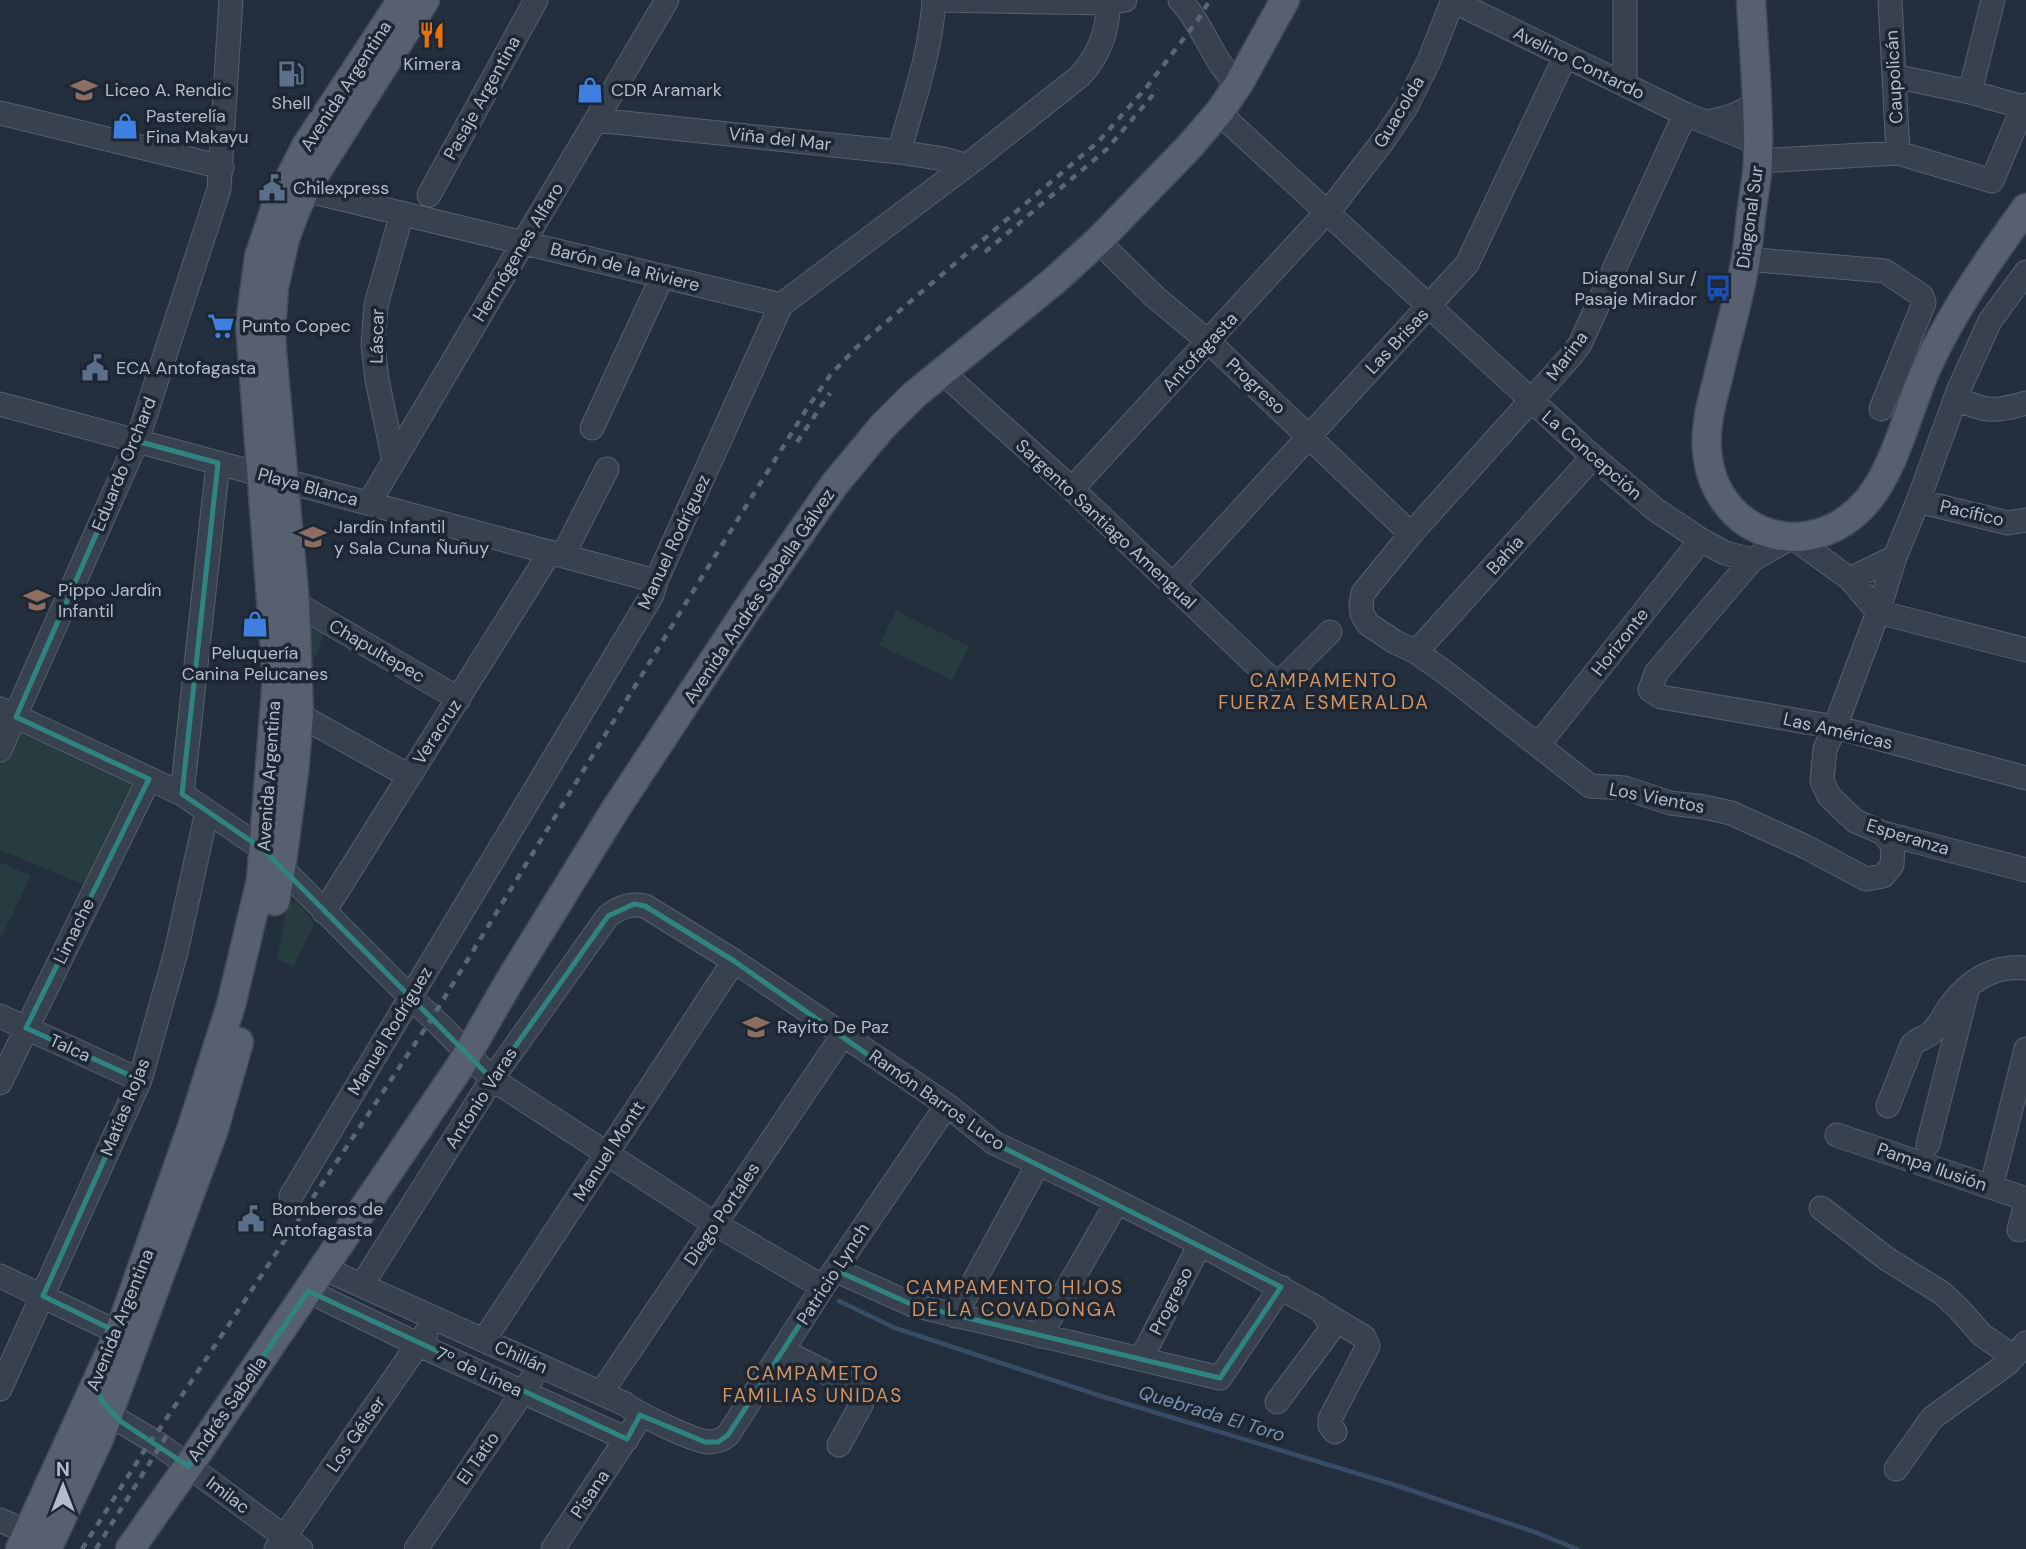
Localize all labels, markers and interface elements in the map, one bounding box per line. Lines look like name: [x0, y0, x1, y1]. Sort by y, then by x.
street label: Avenida Argentina: [295, 16, 397, 156]
restaurant icon: Kimera: [417, 20, 447, 50]
street label: Avelino Contardo: [1509, 21, 1649, 105]
street label: Caupolicán: [1880, 30, 1908, 124]
street label: Pasaje Argentina: [438, 32, 526, 164]
place label: Kimera: [403, 52, 461, 76]
fuel station icon: Shell: [276, 59, 306, 89]
street label: Guacolda: [1368, 72, 1430, 152]
school or university icon: Liceo A. Rendic: [69, 75, 99, 105]
shop icon: CDR Aramark: [575, 75, 605, 105]
place label: Liceo A. Rendic: [105, 78, 232, 102]
place label: CDR Aramark: [611, 78, 722, 102]
place label: Shell: [271, 91, 311, 115]
place label: Pasterelía Fina Makayu: [146, 104, 249, 149]
shop icon: Pasterelía Fina Makayu: [110, 111, 140, 141]
street label: Viña del Mar: [727, 122, 833, 156]
street label: Diagonal Sur: [1731, 164, 1769, 270]
public building icon: Chilexpress: [257, 173, 287, 203]
place label: Chilexpress: [293, 176, 389, 200]
street label: Hermógenes Alfaro: [467, 178, 569, 326]
street label: Barón de la Riviere: [548, 237, 702, 297]
place label: Diagonal Sur / Pasaje Mirador: [1574, 266, 1697, 311]
bus stop icon: Diagonal Sur / Pasaje Mirador: [1703, 273, 1733, 303]
street label: Las Brisas: [1360, 303, 1434, 379]
street label: Antofagasta: [1157, 307, 1243, 397]
street label: Láscar: [365, 308, 389, 364]
supermarket icon: Punto Copec: [206, 311, 236, 341]
place label: Punto Copec: [242, 314, 351, 338]
street label: Marina: [1541, 326, 1593, 386]
street label: Progreso: [1221, 352, 1291, 420]
public building icon: ECA Antofagasta: [80, 353, 110, 383]
place label: ECA Antofagasta: [116, 356, 256, 380]
street label: Eduardo Orchard: [86, 393, 162, 535]
street label: La Concepción: [1537, 405, 1647, 505]
street label: Sargento Santiago Amengual: [1010, 434, 1202, 614]
street label: Playa Blanca: [255, 462, 361, 512]
street label: Manuel Rodríguez: [632, 471, 716, 613]
street label: Avenida Andrés Sabella Gálvez: [678, 484, 840, 708]
street label: Pacífico: [1938, 494, 2006, 532]
place label: Jardín Infantil y Sala Cuna Ñuñuy: [334, 515, 489, 560]
school or university icon: Jardín Infantil y Sala Cuna Ñuñuy: [298, 522, 328, 552]
street label: Bahía: [1481, 530, 1529, 580]
place label: Pippo Jardín Infantil: [58, 578, 162, 623]
school or university icon: Pippo Jardín Infantil: [22, 585, 52, 615]
street label: Horizonte: [1586, 603, 1654, 681]
shop icon: Peluquería Canina Pelucanes: [240, 609, 270, 639]
street label: Chapultepec: [324, 614, 430, 688]
place label: Peluquería Canina Pelucanes: [182, 641, 328, 686]
district label: CAMPAMENTO FUERZA ESMERALDA: [1218, 668, 1430, 715]
street label: Veracruz: [407, 695, 467, 769]
street label: Avenida Argentina: [252, 700, 286, 852]
street label: Las Américas: [1781, 707, 1895, 755]
street label: Los Vientos: [1607, 777, 1707, 819]
street label: Esperanza: [1864, 813, 1952, 861]
street label: Limache: [48, 894, 100, 968]
street label: Manuel Rodríguez: [342, 962, 438, 1100]
school or university icon: Rayito De Paz: [741, 1012, 771, 1042]
place label: Rayito De Paz: [777, 1015, 889, 1039]
street label: Talca: [46, 1028, 94, 1068]
street label: Antonio Varas: [439, 1043, 523, 1153]
street label: Ramón Barros Luco: [864, 1044, 1010, 1156]
street label: Matías Rojas: [95, 1055, 155, 1159]
street label: Manuel Montt: [568, 1096, 650, 1206]
street label: Pampa Ilusión: [1874, 1137, 1990, 1197]
street label: Diego Portales: [679, 1158, 765, 1270]
place label: Bomberos de Antofagasta: [272, 1197, 383, 1242]
public building icon: Bomberos de Antofagasta: [236, 1204, 266, 1234]
street label: Patricio Lynch: [791, 1218, 875, 1330]
street label: Avenida Argentina: [81, 1246, 159, 1394]
street label: Progreso: [1144, 1263, 1198, 1339]
district label: CAMPAMENTO HIJOS DE LA COVADONGA: [906, 1275, 1124, 1322]
street label: Chillán: [491, 1335, 551, 1379]
street label: 7º de Línea: [432, 1342, 526, 1402]
street label: Andrés Sabella: [182, 1352, 272, 1466]
district label: CAMPAMETO FAMILIAS UNIDAS: [723, 1361, 903, 1408]
water label: Quebrada El Toro: [1135, 1379, 1288, 1448]
street label: Los Géiser: [321, 1391, 391, 1477]
street label: El Tatio: [451, 1427, 505, 1489]
north arrow: [28, 1451, 98, 1521]
text: N: [56, 1457, 70, 1482]
street label: Pisana: [565, 1465, 615, 1523]
street label: Imilac: [201, 1471, 255, 1519]

